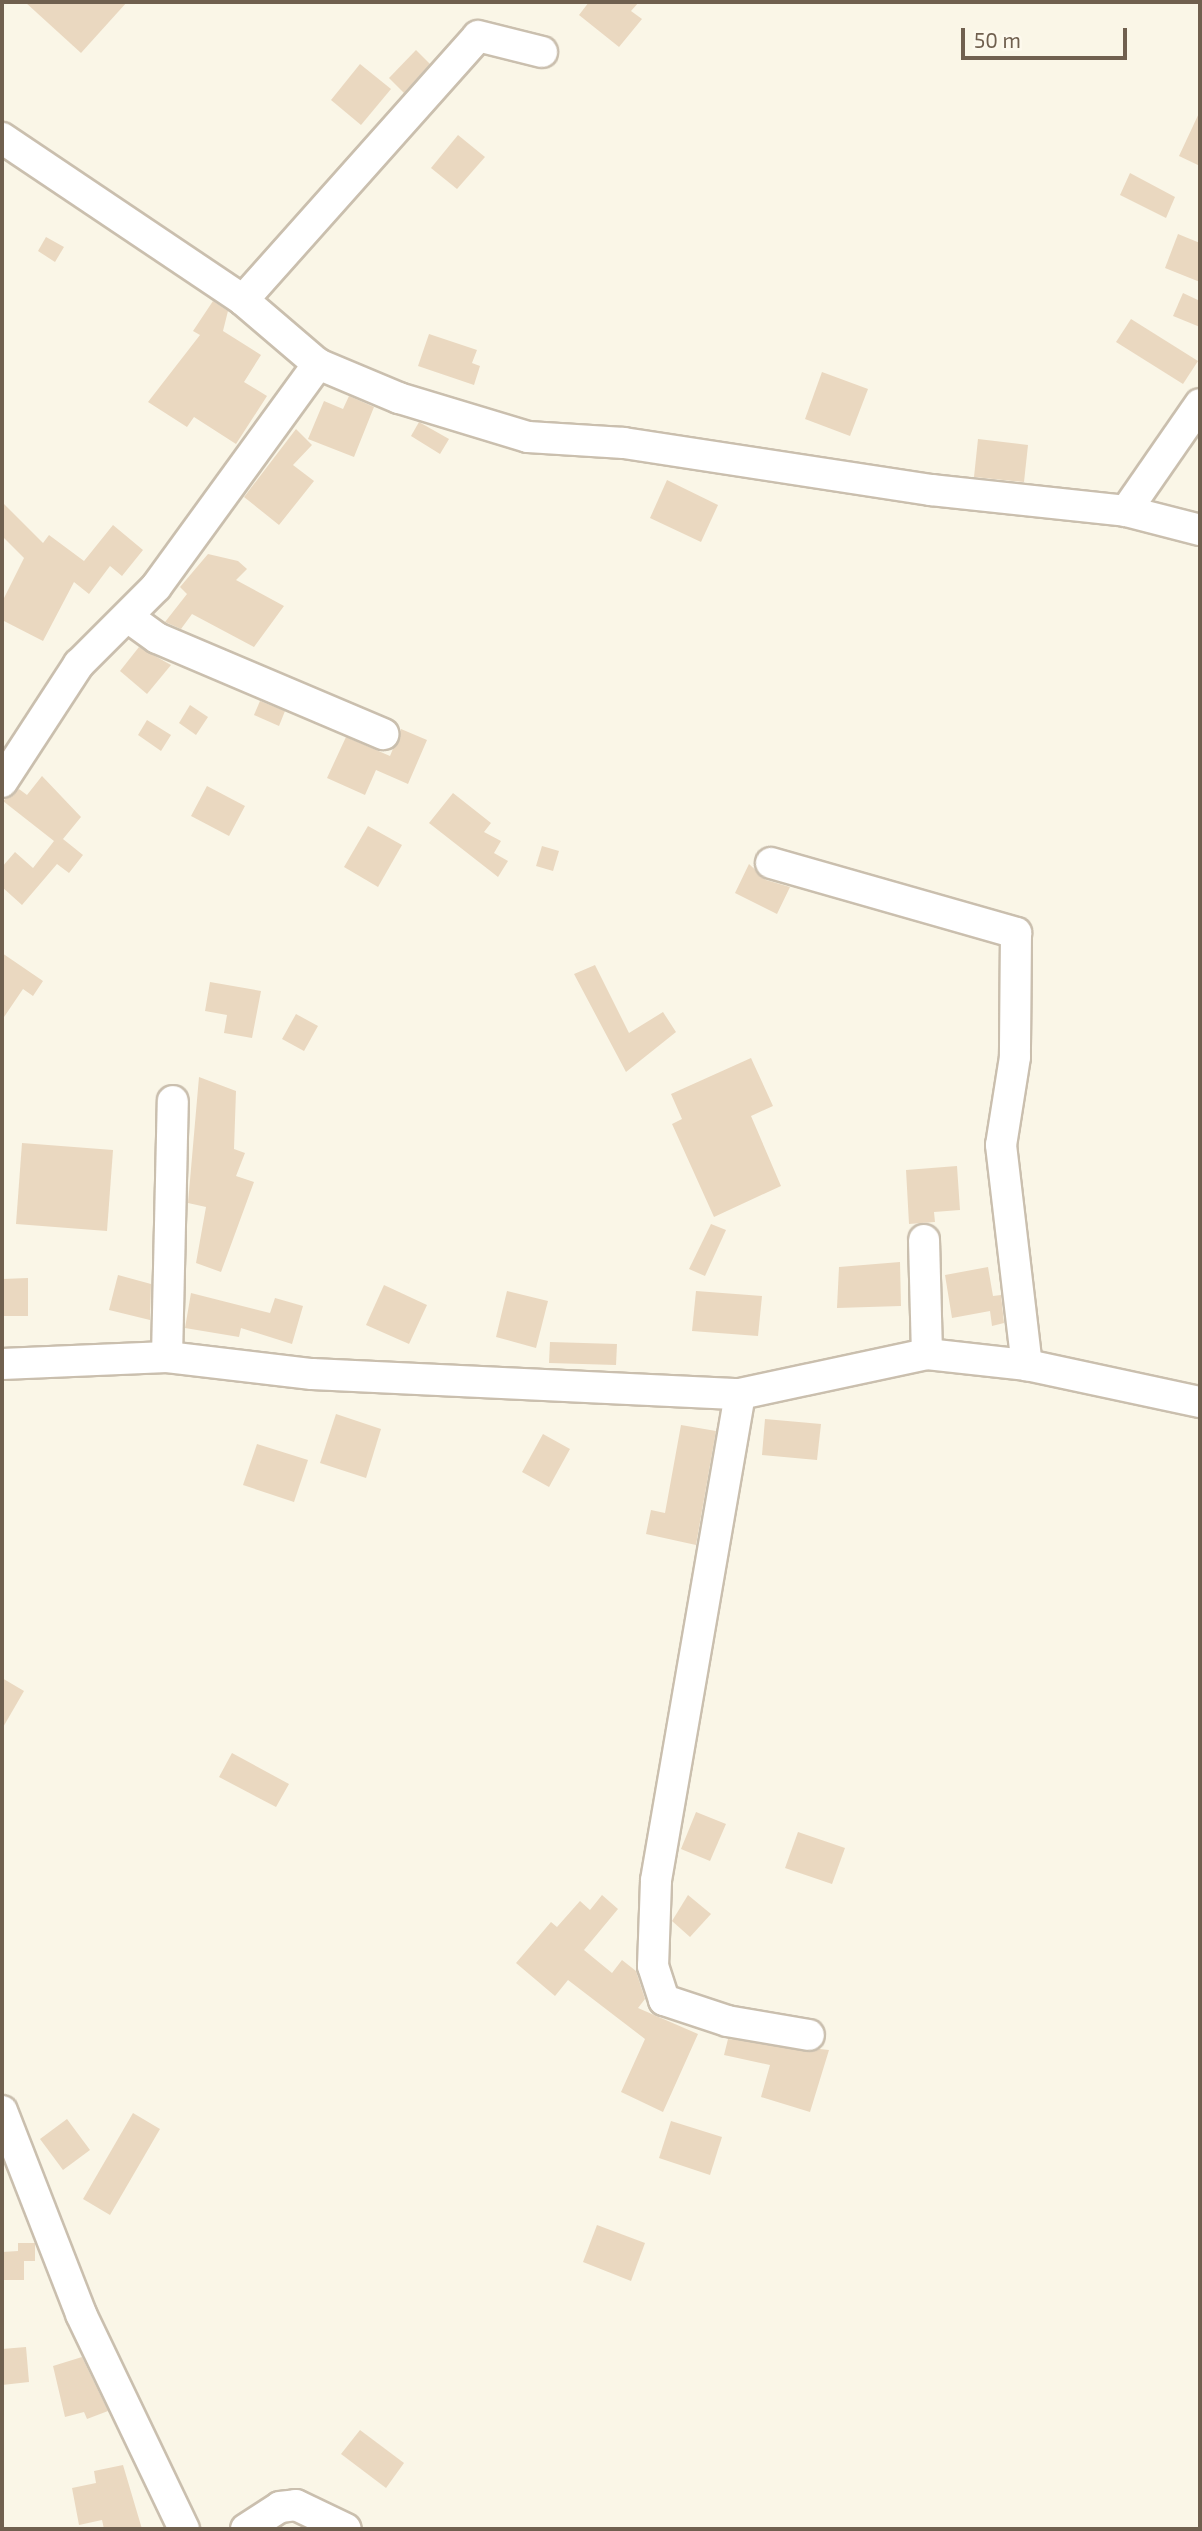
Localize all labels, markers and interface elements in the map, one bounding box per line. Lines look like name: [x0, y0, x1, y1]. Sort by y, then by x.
scale bar: [964, 14, 1130, 58]
text: 50 m: [974, 27, 1021, 52]

